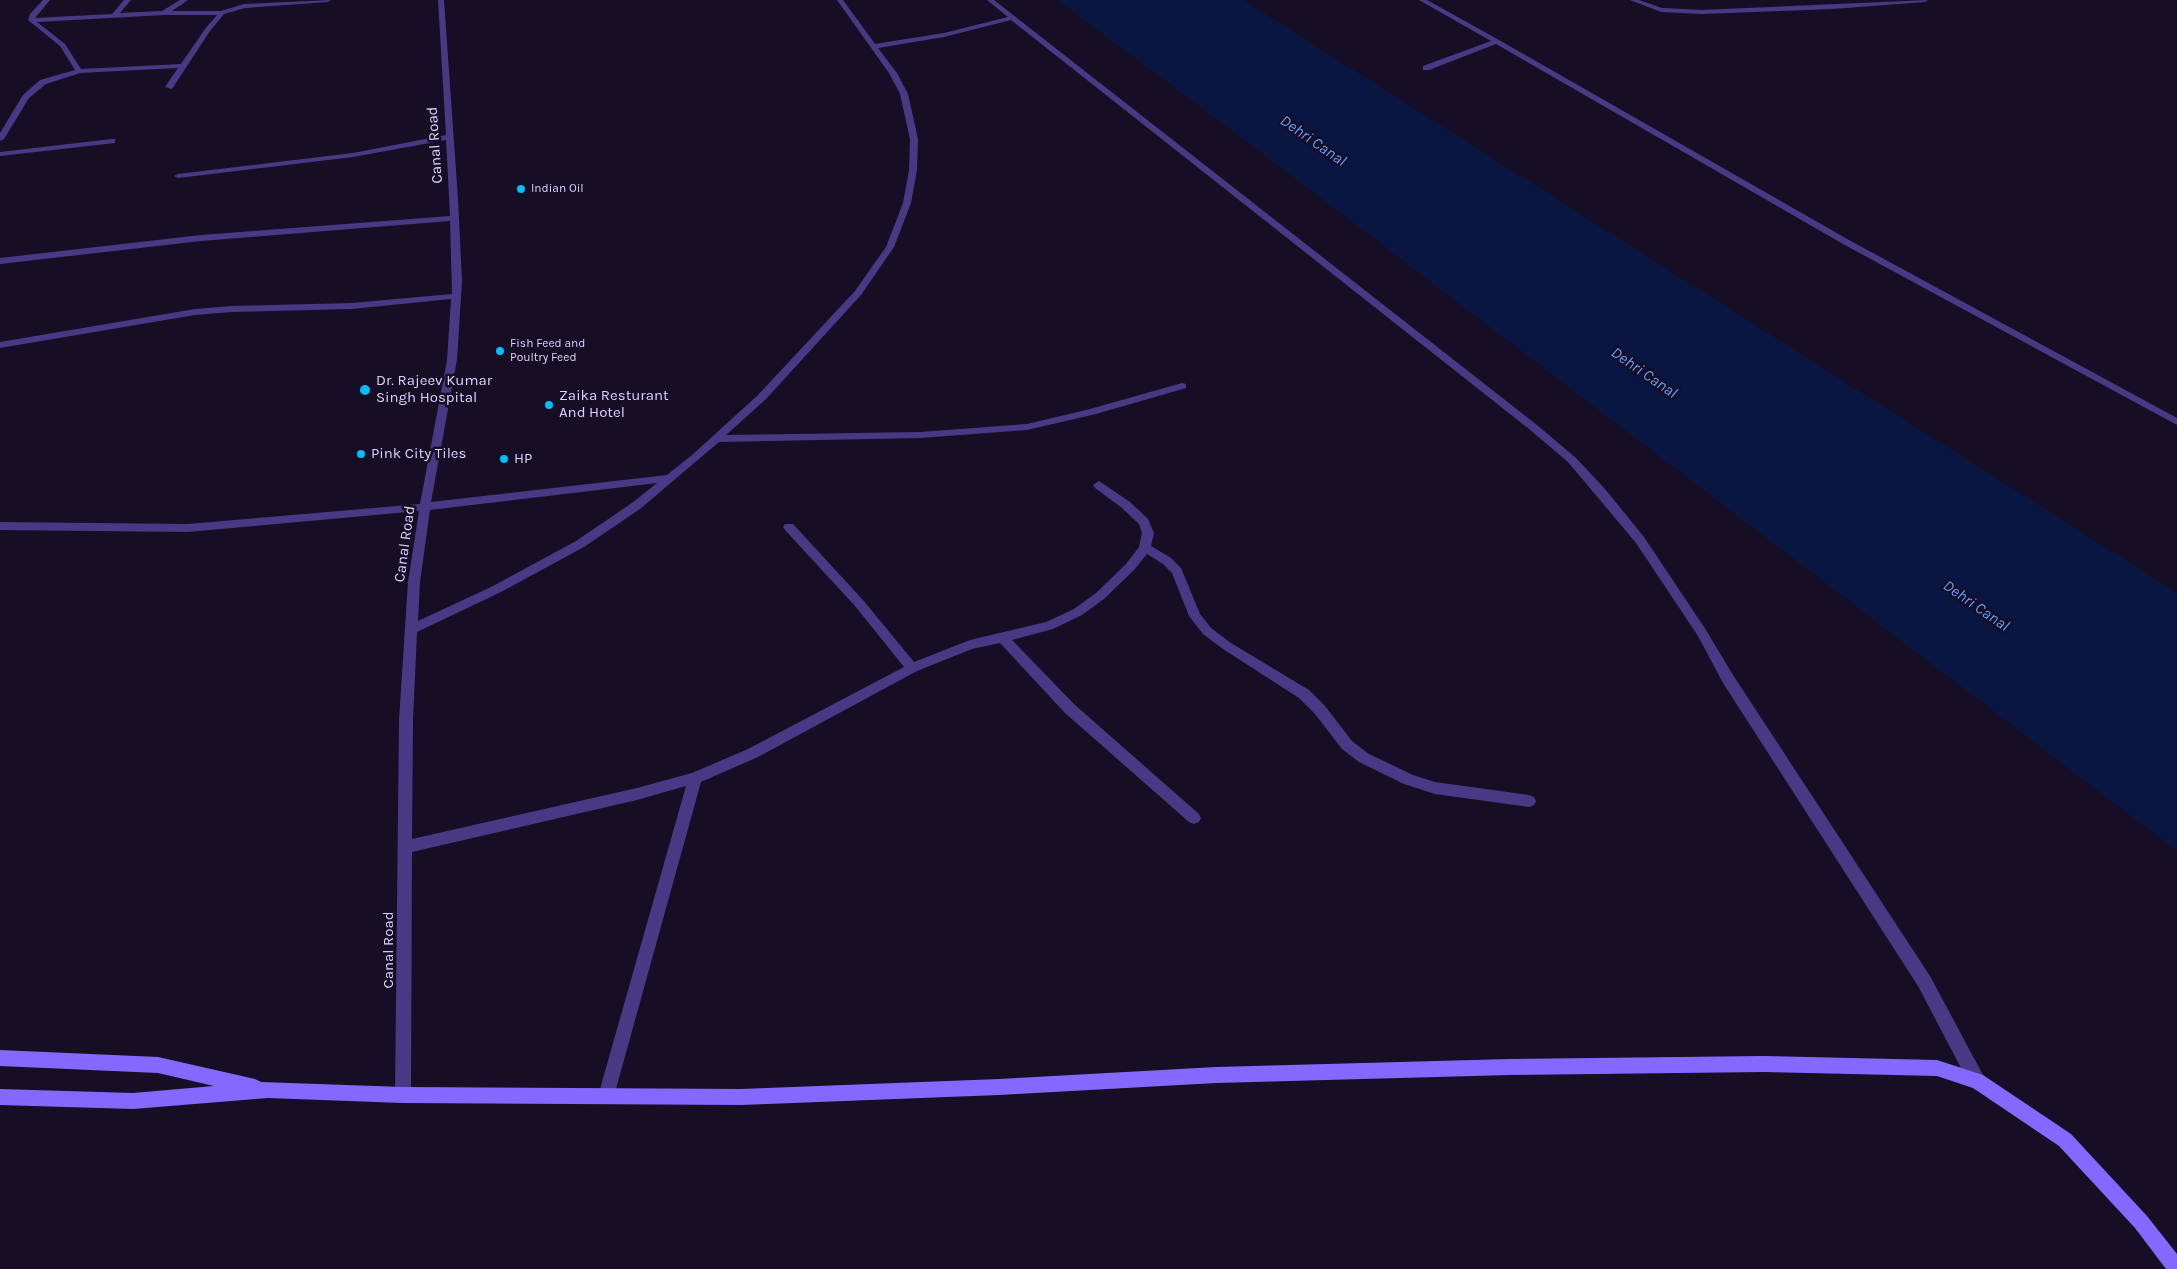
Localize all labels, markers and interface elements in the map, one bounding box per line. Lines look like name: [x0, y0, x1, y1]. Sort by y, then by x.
street label: Canal Road: [423, 106, 447, 184]
water label: Dehri Canal: [1276, 111, 1350, 171]
place label: Indian Oil: [531, 182, 584, 196]
marker: Indian Oil: [515, 183, 527, 195]
place label: Fish Feed and Poultry Feed: [510, 337, 585, 365]
water label: Dehri Canal: [1607, 343, 1681, 403]
marker: Fish Feed and Poultry Feed: [494, 345, 506, 357]
place label: Dr. Rajeev Kumar Singh Hospital: [376, 372, 492, 407]
marker: Dr. Rajeev Kumar Singh Hospital: [358, 383, 372, 397]
place label: Zaika Resturant And Hotel: [559, 387, 669, 422]
marker: Zaika Resturant And Hotel: [543, 399, 555, 411]
place label: Pink City Tiles: [371, 445, 466, 463]
marker: Pink City Tiles: [355, 448, 367, 460]
place label: HP: [514, 450, 532, 468]
marker: HP: [498, 453, 510, 465]
street label: Canal Road: [391, 505, 419, 583]
water label: Dehri Canal: [1939, 576, 2013, 636]
street label: Canal Road: [380, 911, 398, 989]

